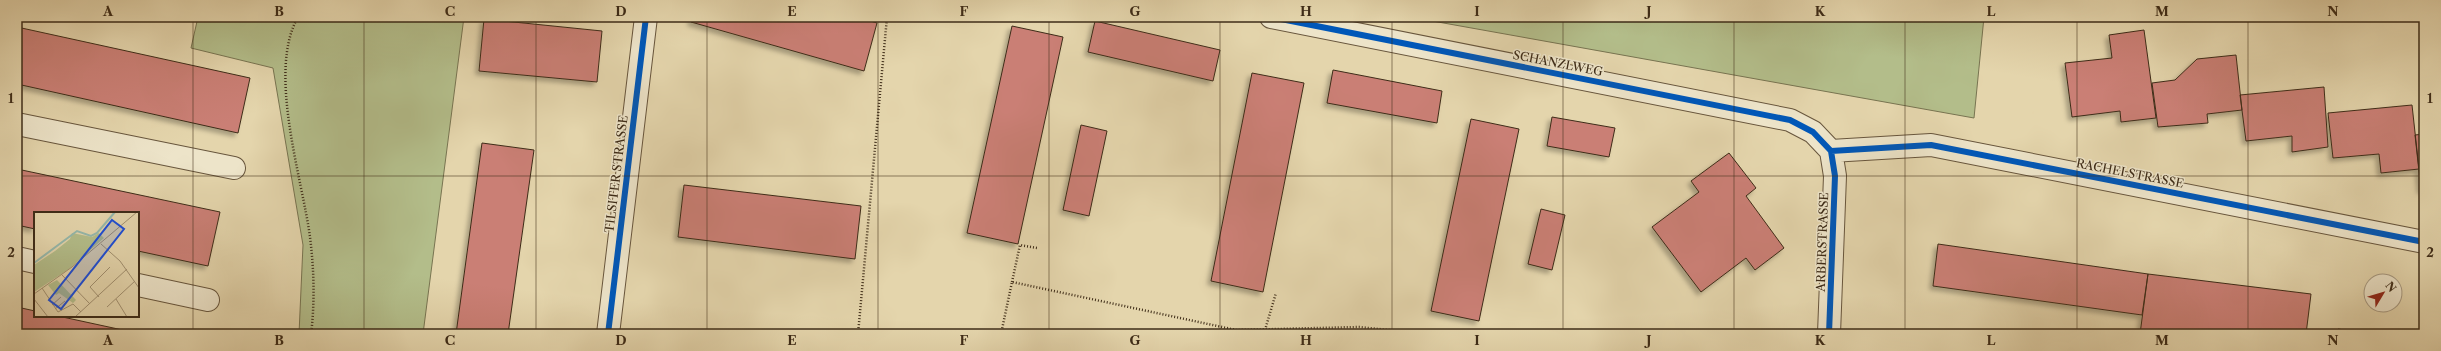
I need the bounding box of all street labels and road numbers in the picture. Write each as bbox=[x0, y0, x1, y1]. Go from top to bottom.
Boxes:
street label: SCHANZLWEG bbox=[1512, 47, 1605, 79]
street label: TILSITER STRASSE bbox=[601, 114, 631, 234]
street label: RACHELSTRASSE bbox=[2075, 155, 2185, 191]
street label: ARBERSTRASSE bbox=[1813, 192, 1831, 293]

